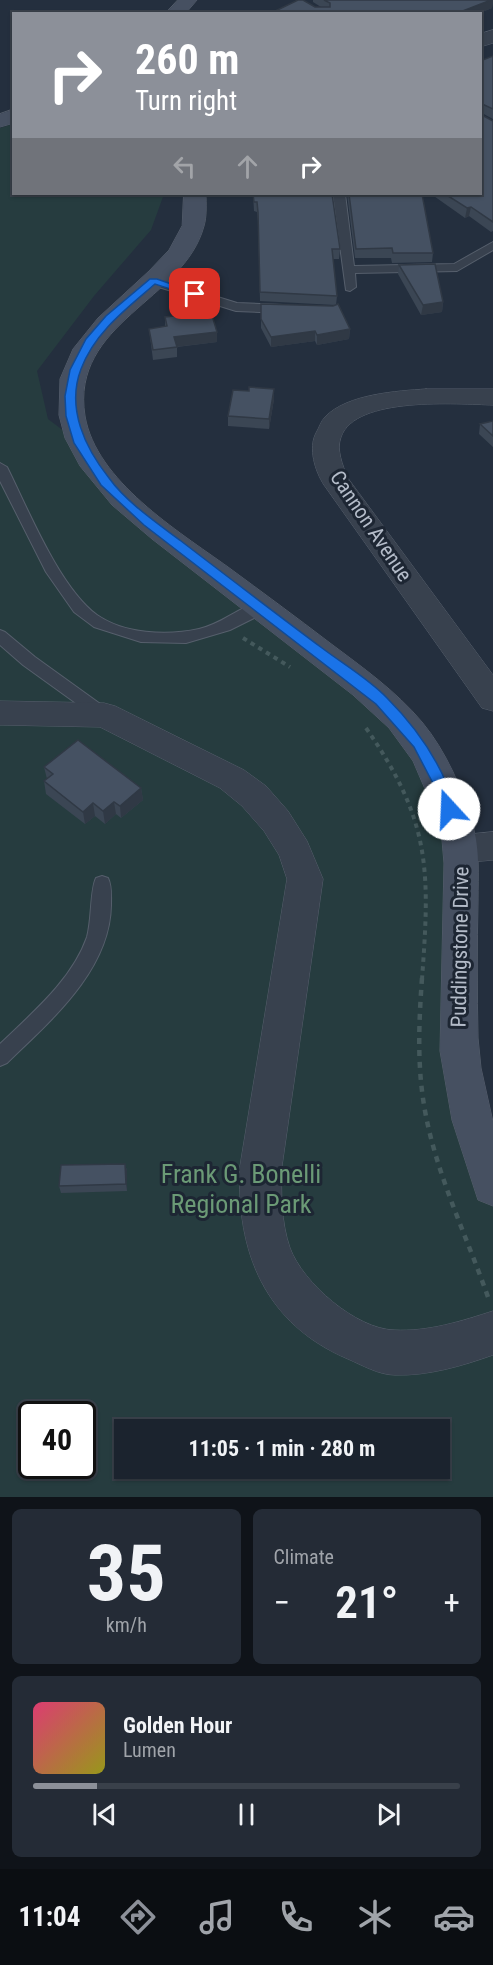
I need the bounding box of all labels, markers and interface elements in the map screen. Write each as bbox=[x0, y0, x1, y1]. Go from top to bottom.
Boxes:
text: 260 m bbox=[135, 35, 240, 84]
icon: right bbox=[36, 36, 114, 114]
text: Turn right bbox=[135, 85, 237, 117]
icon: left bbox=[168, 150, 201, 183]
icon: ahead bbox=[231, 150, 264, 183]
icon: right bbox=[294, 150, 327, 183]
pin bbox=[169, 268, 220, 319]
icon: arrive bbox=[178, 277, 211, 310]
street label: Cannon Avenue bbox=[325, 466, 417, 586]
position arrow bbox=[417, 777, 481, 841]
street label: Puddingstone Drive bbox=[447, 866, 473, 1028]
park label: Frank G. Bonelli Regional Park bbox=[161, 1159, 321, 1219]
speed limit sign: 40 bbox=[18, 1401, 96, 1479]
text: 11:05 · 1 min · 280 m bbox=[189, 1436, 375, 1461]
text: 35 bbox=[87, 1528, 166, 1619]
text: Climate bbox=[274, 1545, 334, 1569]
text: 21° bbox=[335, 1576, 398, 1629]
text: − bbox=[274, 1583, 290, 1622]
text: + bbox=[444, 1583, 460, 1622]
text: km/h bbox=[106, 1613, 147, 1637]
text: Golden Hour bbox=[123, 1713, 232, 1738]
text: Lumen bbox=[123, 1738, 176, 1762]
icon: previous bbox=[88, 1798, 121, 1831]
icon: pause bbox=[230, 1798, 263, 1831]
icon: next bbox=[372, 1798, 405, 1831]
icon: directions bbox=[117, 1896, 159, 1938]
icon: music bbox=[196, 1896, 238, 1938]
icon: phone bbox=[275, 1896, 317, 1938]
icon: climate bbox=[354, 1896, 396, 1938]
icon: car bbox=[433, 1896, 475, 1938]
text: 11:04 bbox=[18, 1901, 80, 1933]

